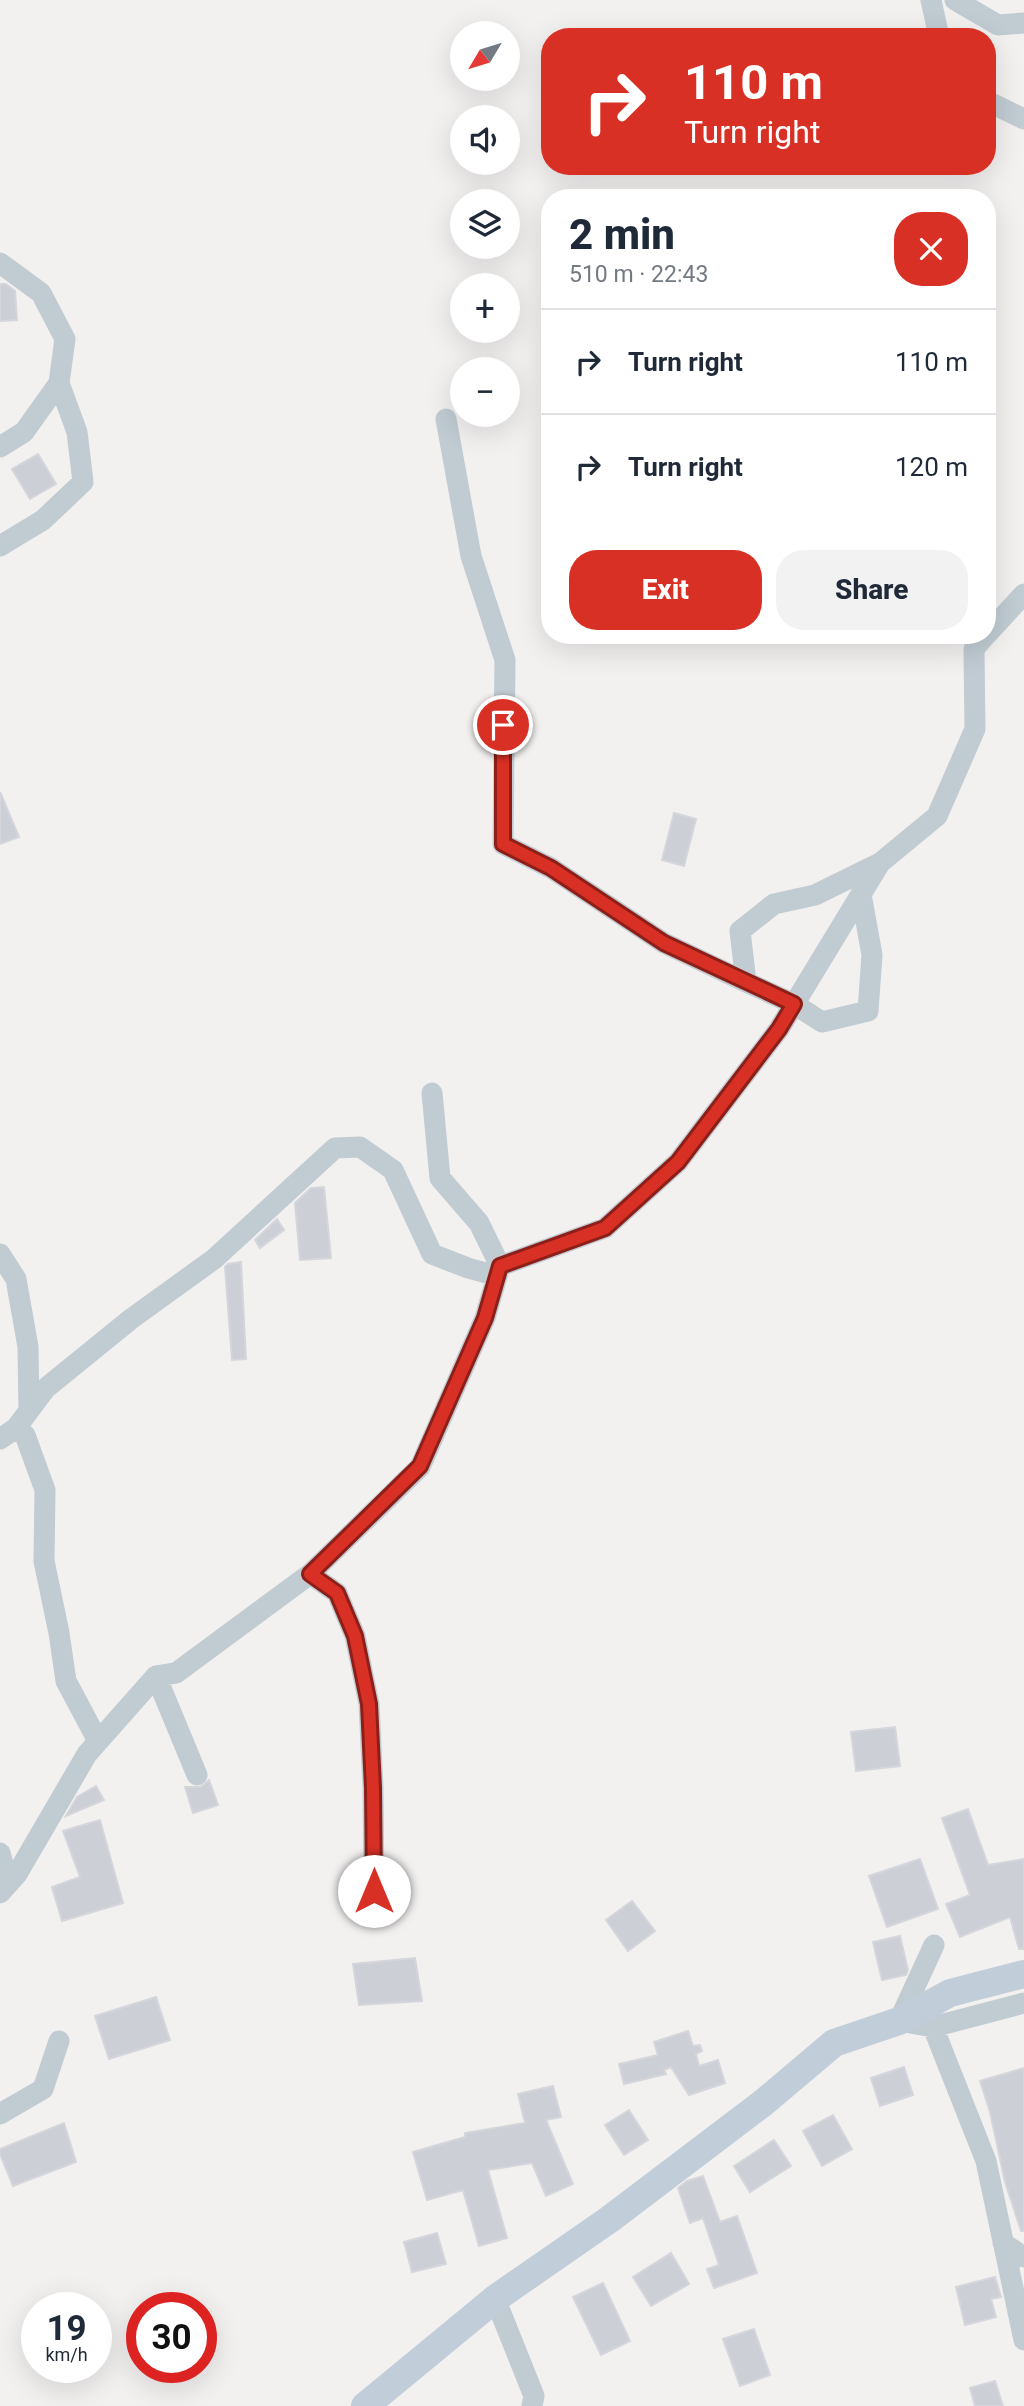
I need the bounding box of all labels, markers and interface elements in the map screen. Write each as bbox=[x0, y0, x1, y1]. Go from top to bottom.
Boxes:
north arrow bbox=[450, 21, 520, 91]
map controls bbox=[450, 21, 520, 427]
text: 110 m bbox=[684, 54, 823, 111]
icon: right bbox=[569, 56, 660, 147]
button: sound bbox=[450, 105, 520, 175]
text: Turn right bbox=[684, 113, 820, 151]
button: layers bbox=[450, 189, 520, 259]
text: 2 min bbox=[569, 210, 675, 259]
button: close bbox=[894, 212, 968, 286]
text: 510 m · 22:43 bbox=[569, 261, 708, 288]
button: + bbox=[450, 273, 520, 343]
icon: right bbox=[569, 343, 607, 381]
text: Turn right bbox=[628, 347, 743, 377]
text: 110 m bbox=[895, 347, 968, 377]
button: − bbox=[450, 357, 520, 427]
icon: right bbox=[569, 448, 607, 486]
text: Turn right bbox=[628, 452, 743, 482]
text: 120 m bbox=[895, 452, 968, 482]
button: Exit bbox=[569, 550, 762, 630]
button: Share bbox=[776, 550, 968, 630]
pin bbox=[473, 695, 533, 755]
icon: arrive bbox=[484, 706, 522, 744]
position arrow bbox=[337, 1854, 411, 1928]
speed limit sign: 30 bbox=[126, 2292, 217, 2383]
text: 19 bbox=[46, 2308, 87, 2349]
text: km/h bbox=[45, 2344, 88, 2365]

